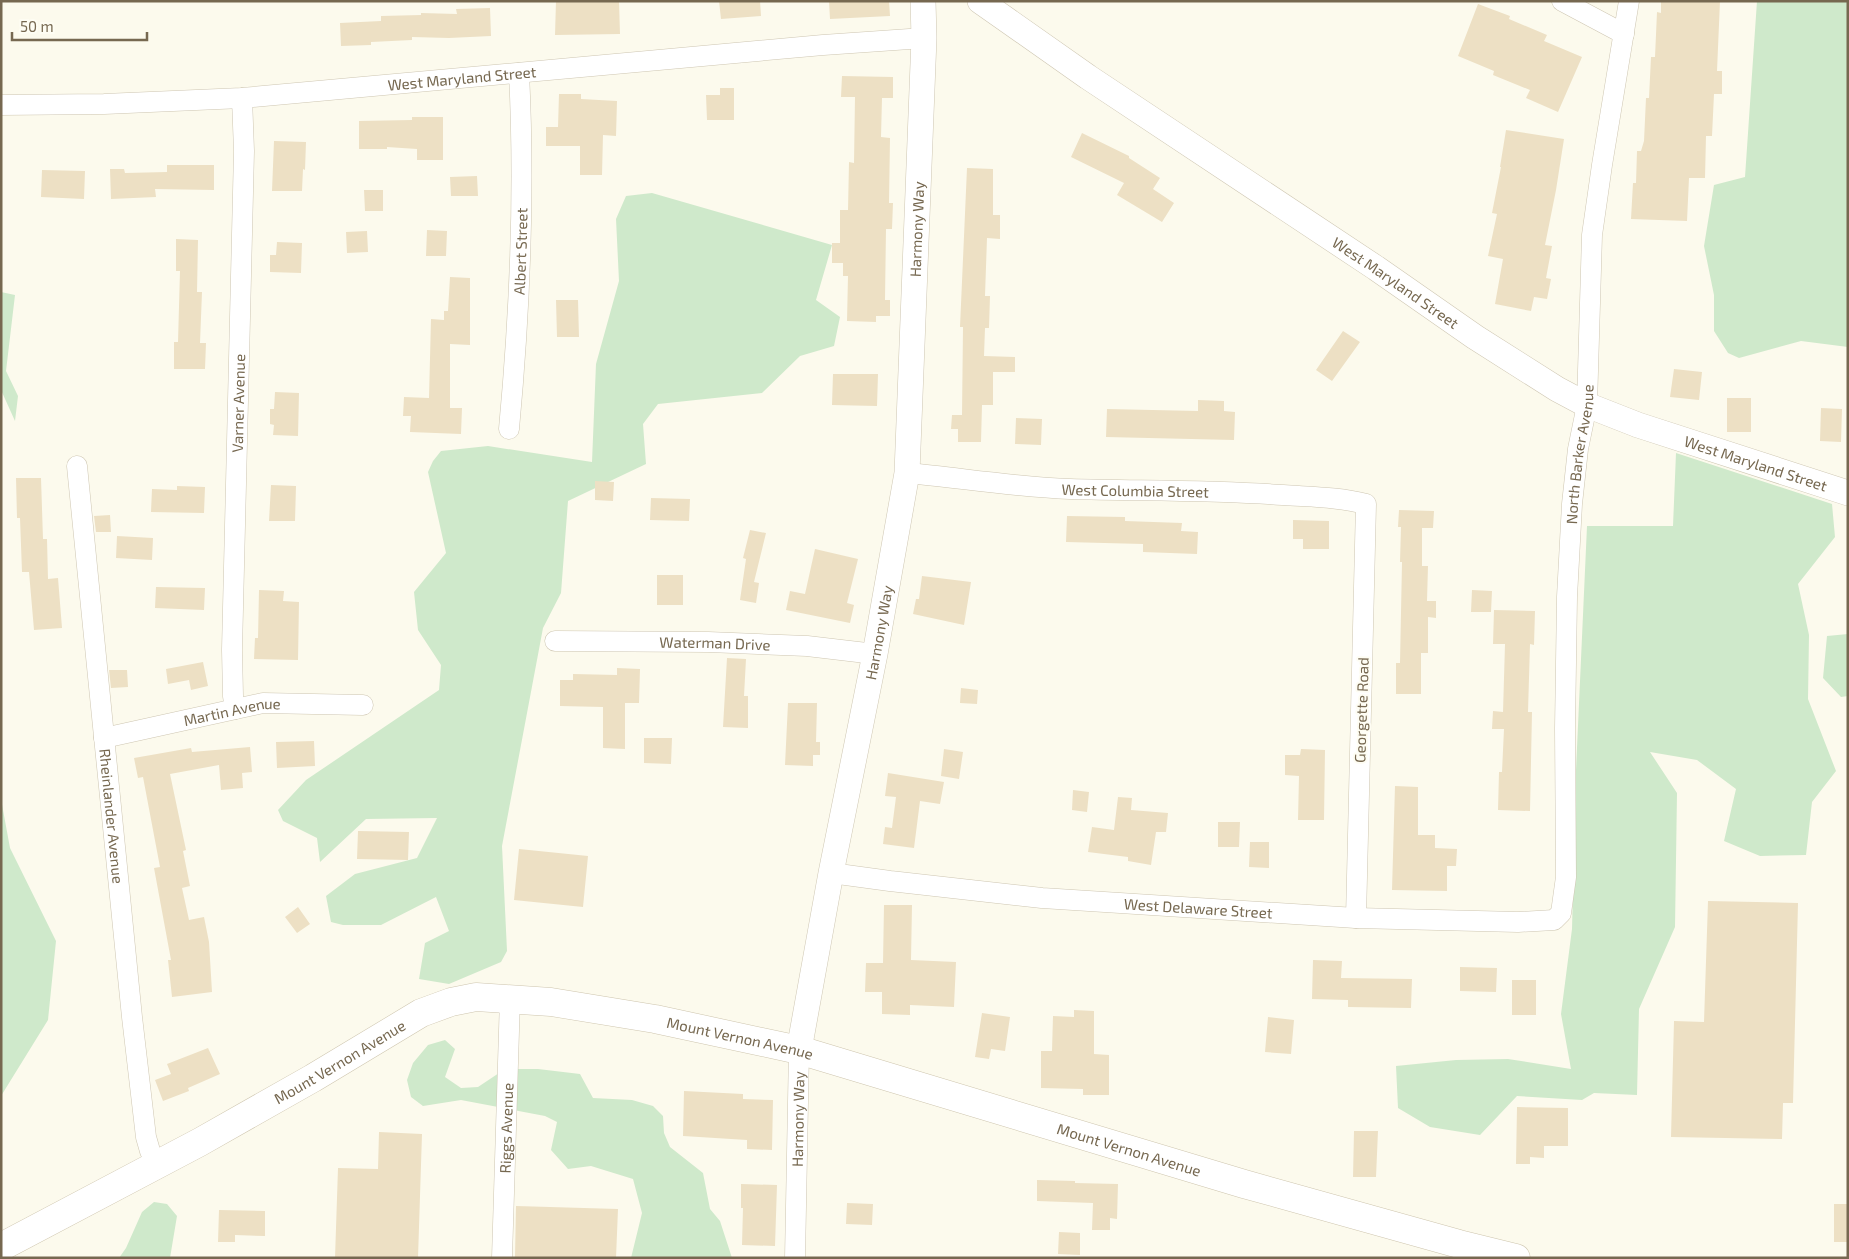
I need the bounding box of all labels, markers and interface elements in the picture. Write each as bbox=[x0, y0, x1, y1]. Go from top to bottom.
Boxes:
scale bar bbox=[12, 10, 148, 42]
text: 50 m bbox=[20, 17, 54, 35]
street label: West Maryland Street bbox=[387, 62, 537, 94]
street label: Harmony Way bbox=[906, 181, 927, 277]
street label: Albert Street bbox=[510, 207, 530, 295]
street label: West Maryland Street bbox=[1329, 233, 1463, 332]
street label: Varner Avenue bbox=[228, 354, 248, 453]
street label: North Barker Avenue bbox=[1562, 384, 1597, 525]
street label: West Maryland Street bbox=[1682, 432, 1830, 495]
street label: West Columbia Street bbox=[1061, 480, 1209, 501]
street label: Harmony Way bbox=[861, 584, 896, 681]
street label: Waterman Drive bbox=[659, 633, 771, 654]
street label: Georgette Road bbox=[1350, 657, 1372, 763]
street label: Martin Avenue bbox=[182, 694, 281, 729]
street label: Rheinlander Avenue bbox=[96, 748, 128, 885]
street label: West Delaware Street bbox=[1123, 894, 1273, 922]
street label: Mount Vernon Avenue bbox=[665, 1013, 816, 1063]
street label: Mount Vernon Avenue bbox=[271, 1016, 408, 1107]
street label: Harmony Way bbox=[788, 1071, 808, 1167]
street label: Riggs Avenue bbox=[496, 1082, 516, 1174]
street label: Mount Vernon Avenue bbox=[1055, 1119, 1203, 1180]

